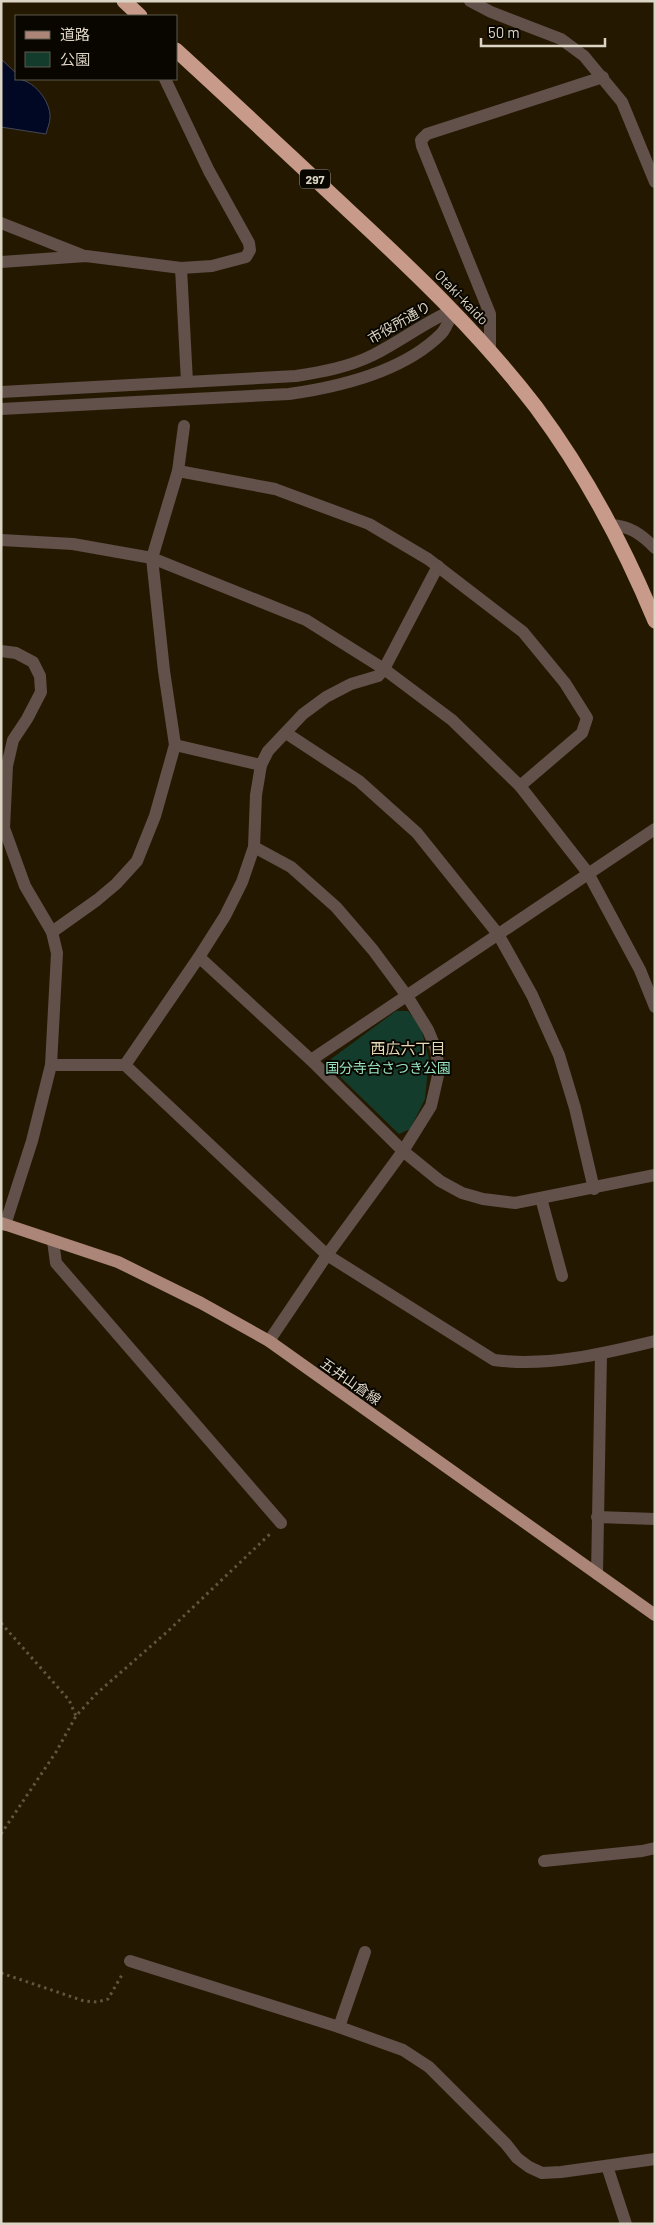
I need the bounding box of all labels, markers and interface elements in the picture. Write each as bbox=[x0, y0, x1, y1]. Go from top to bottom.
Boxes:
legend bbox=[15, 15, 178, 80]
scale bar bbox=[481, 15, 605, 47]
text: 50 m bbox=[488, 23, 520, 41]
text: 道路 bbox=[60, 25, 90, 43]
text: 公園 bbox=[60, 50, 90, 68]
road number: 297 bbox=[300, 170, 330, 188]
street label: Otaki-kaido bbox=[432, 266, 492, 328]
street label: 市役所通り bbox=[364, 297, 434, 347]
district label: 西広六丁目 bbox=[370, 1039, 446, 1057]
park label: 国分寺台さつき公園 bbox=[325, 1059, 451, 1076]
street label: 五井山倉線 bbox=[317, 1354, 385, 1408]

